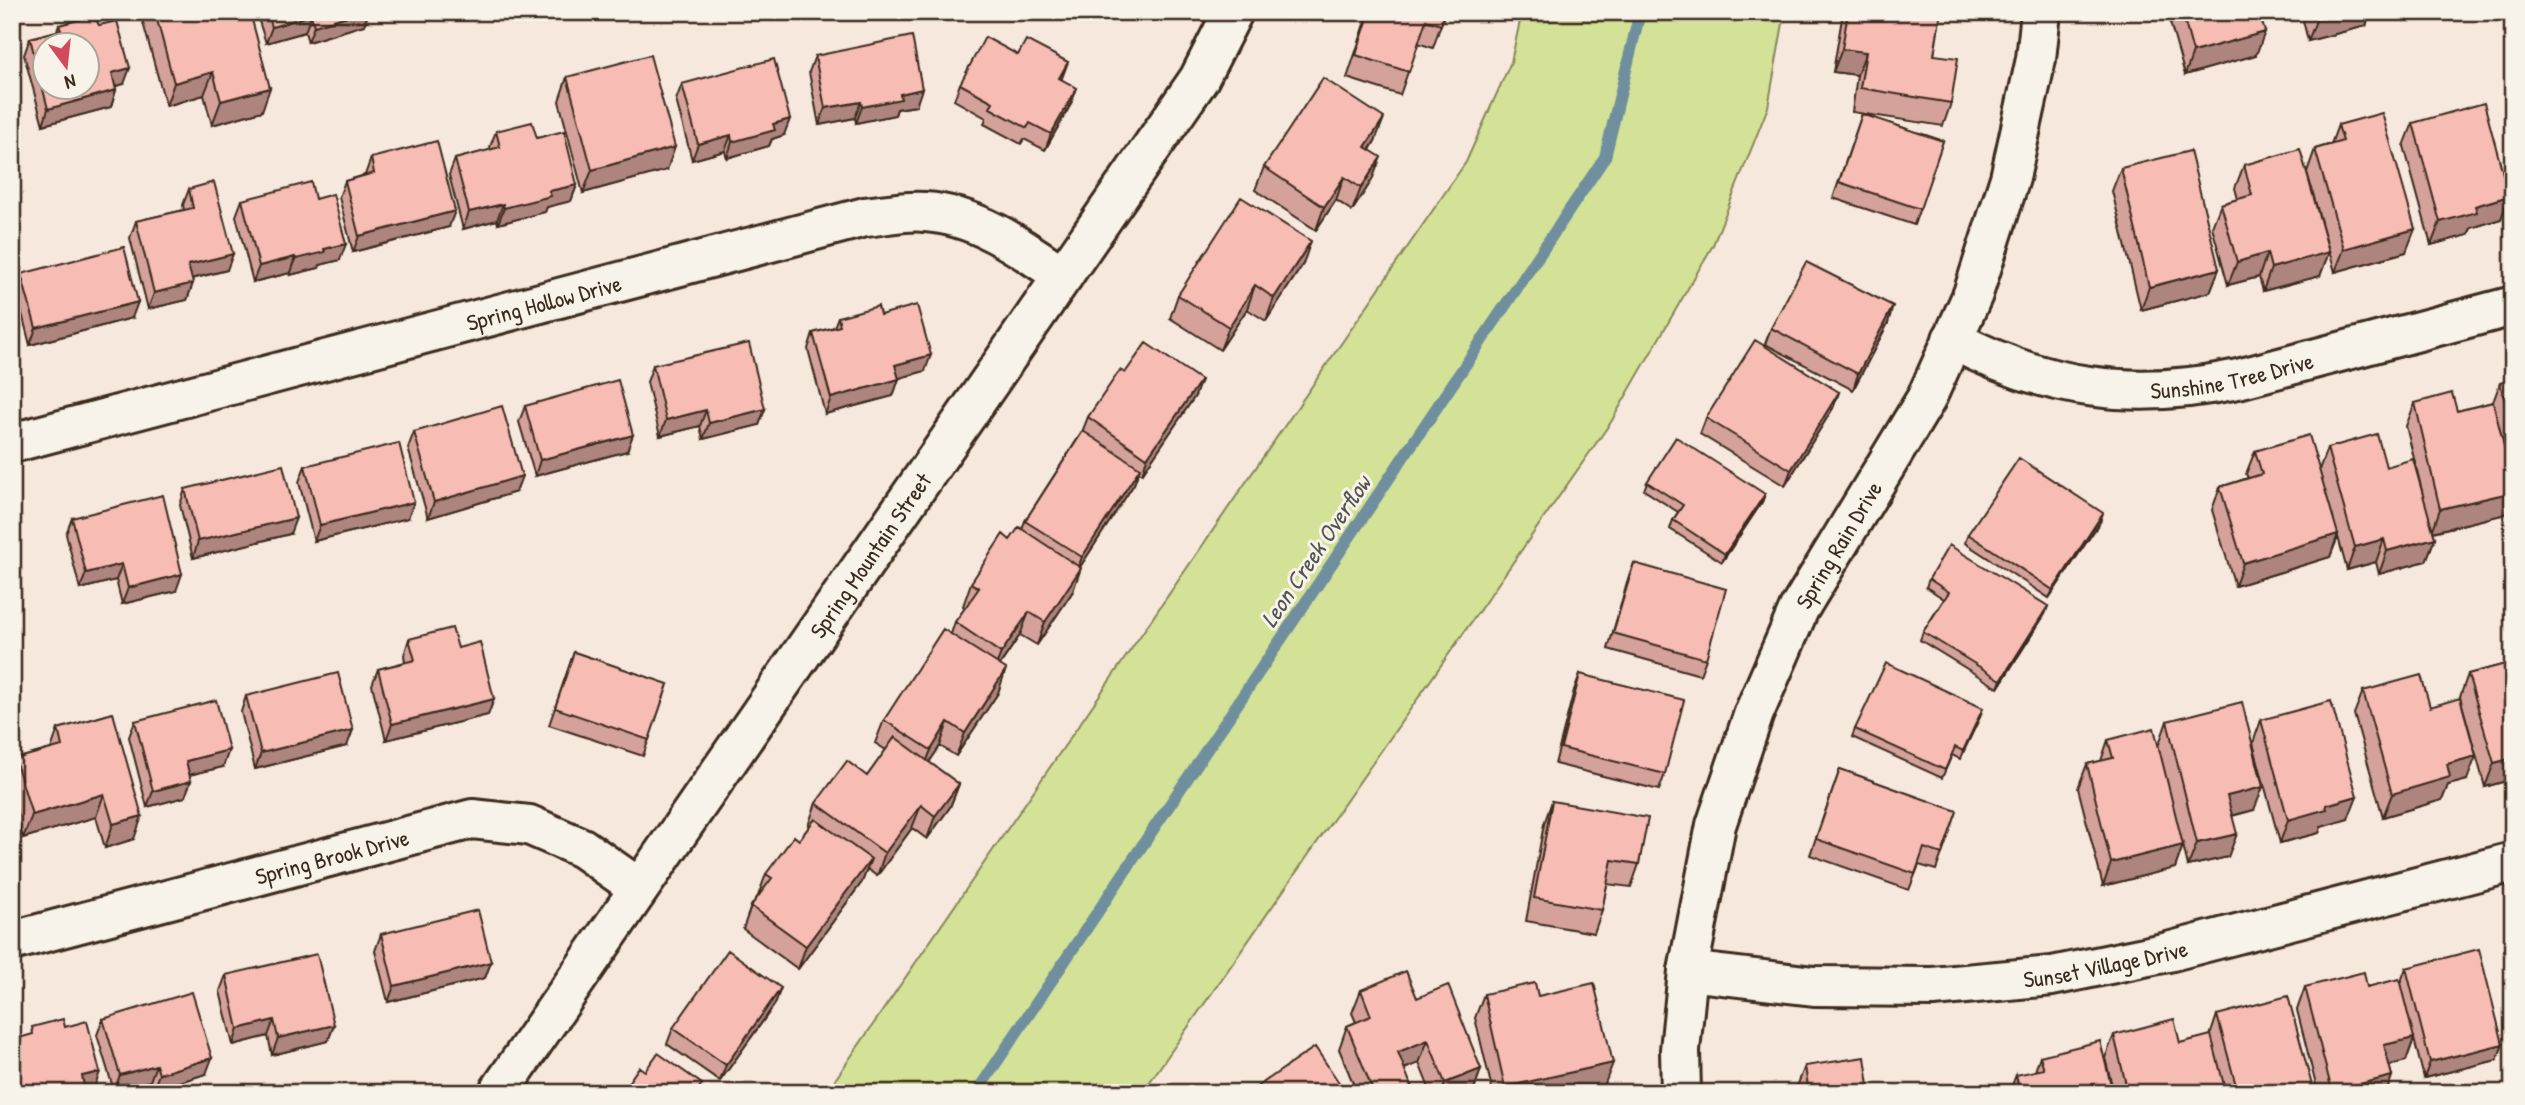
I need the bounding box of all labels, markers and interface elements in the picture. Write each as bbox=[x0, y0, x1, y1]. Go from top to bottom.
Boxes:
north arrow bbox=[32, 32, 102, 102]
text: N bbox=[62, 69, 79, 96]
street label: Spring Hollow Drive bbox=[463, 267, 624, 337]
street label: Sunshine Tree Drive bbox=[2150, 344, 2316, 405]
street label: Spring Mountain Street bbox=[802, 465, 939, 644]
water label: Leon Creek Overflow bbox=[1252, 467, 1379, 633]
street label: Spring Rain Drive bbox=[1787, 475, 1889, 614]
street label: Spring Brook Drive bbox=[252, 821, 412, 891]
street label: Sunset Village Drive bbox=[2022, 932, 2191, 994]

